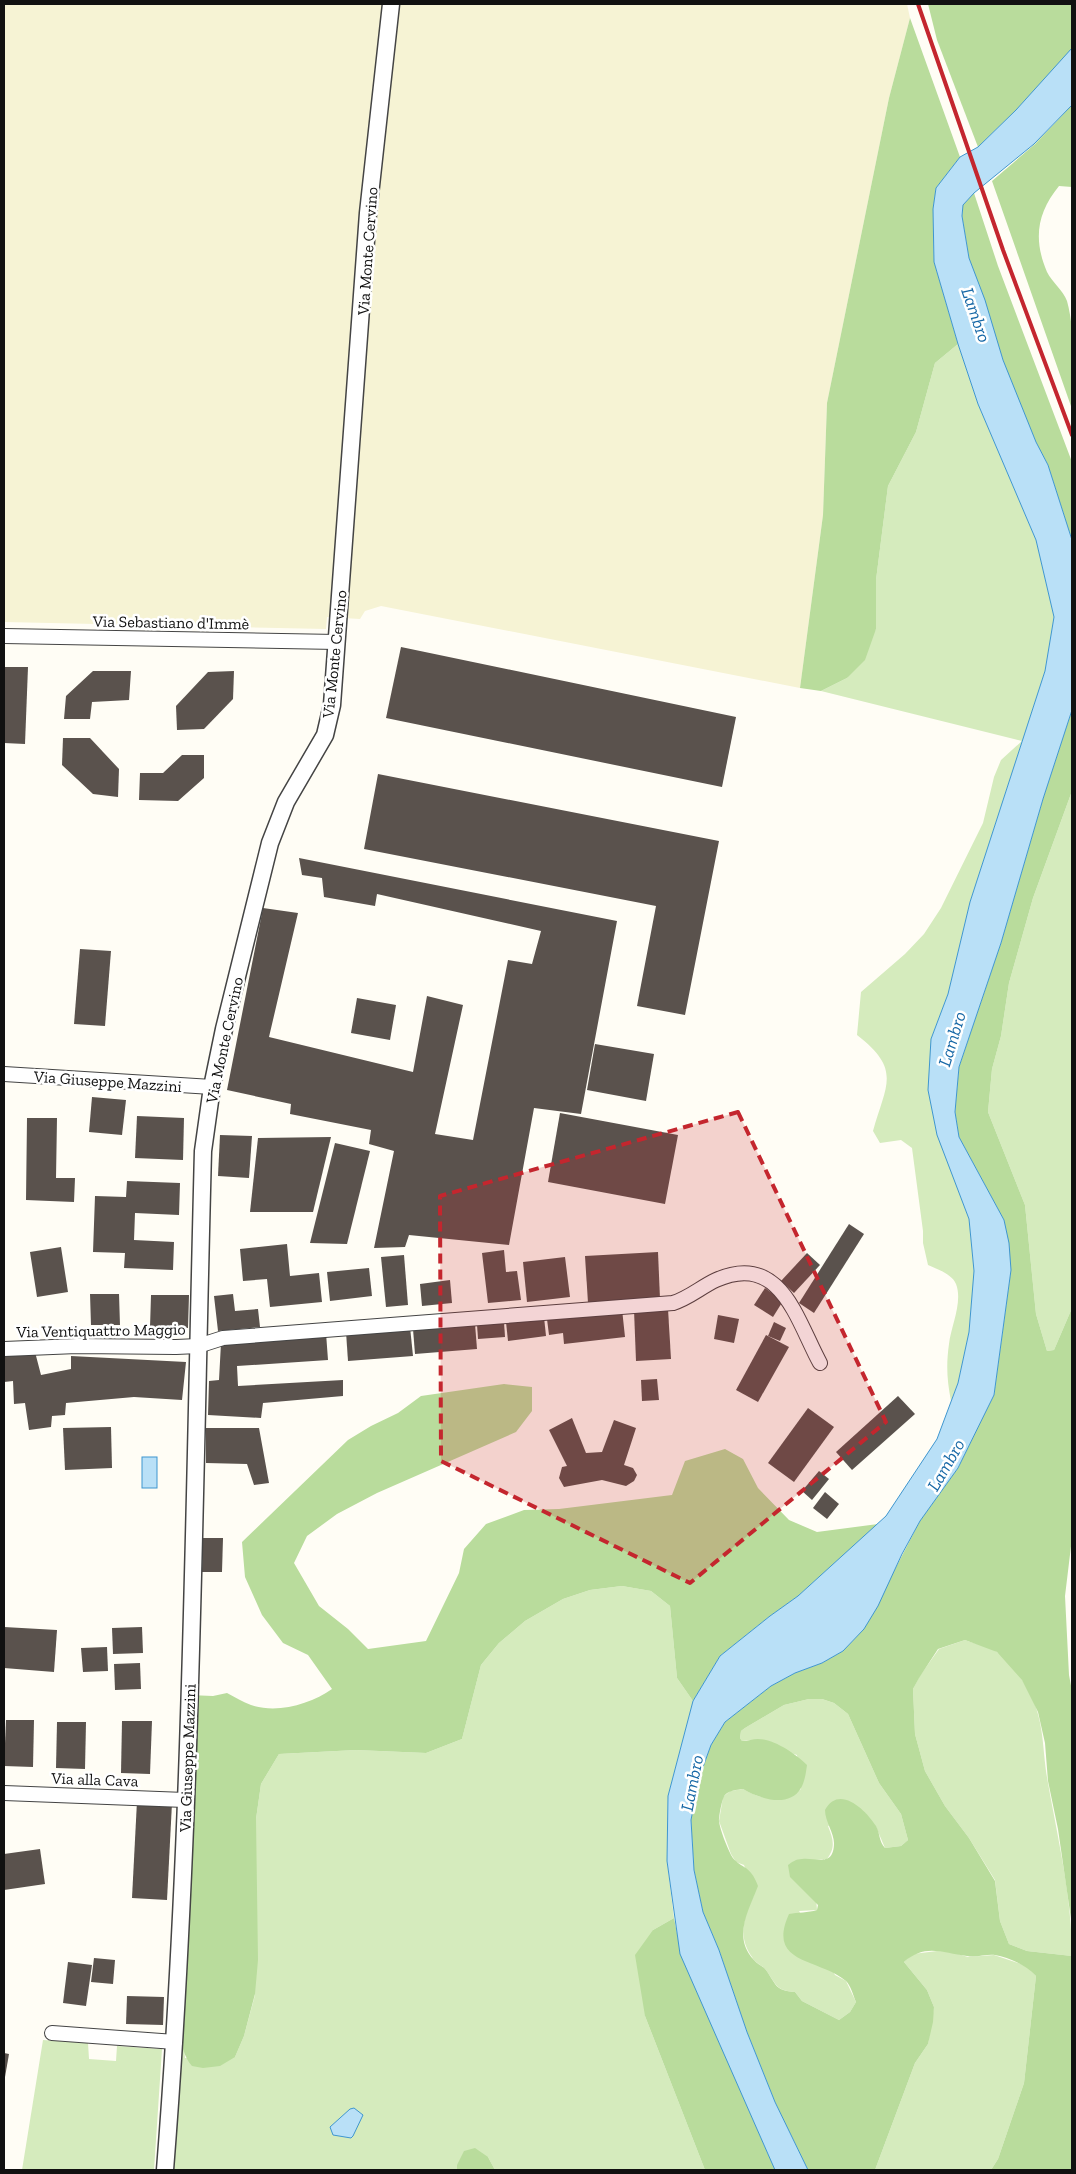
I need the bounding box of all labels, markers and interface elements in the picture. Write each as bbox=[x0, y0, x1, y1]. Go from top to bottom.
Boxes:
street label: Via Monte Cervino bbox=[353, 186, 381, 317]
water label: Lambro bbox=[956, 285, 996, 345]
street label: Via Monte Cervino bbox=[318, 589, 351, 720]
street label: Via Sebastiano d'Immè bbox=[92, 612, 249, 633]
street label: Via Monte Cervino bbox=[202, 975, 247, 1106]
water label: Lambro bbox=[933, 1009, 971, 1069]
street label: Via Giuseppe Mazzini bbox=[32, 1067, 183, 1096]
street label: Via Ventiquattro Maggio bbox=[15, 1320, 186, 1341]
water label: Lambro bbox=[922, 1435, 970, 1495]
street label: Via Giuseppe Mazzini bbox=[175, 1683, 200, 1833]
water label: Lambro bbox=[676, 1753, 708, 1813]
street label: Via alla Cava bbox=[50, 1768, 139, 1791]

